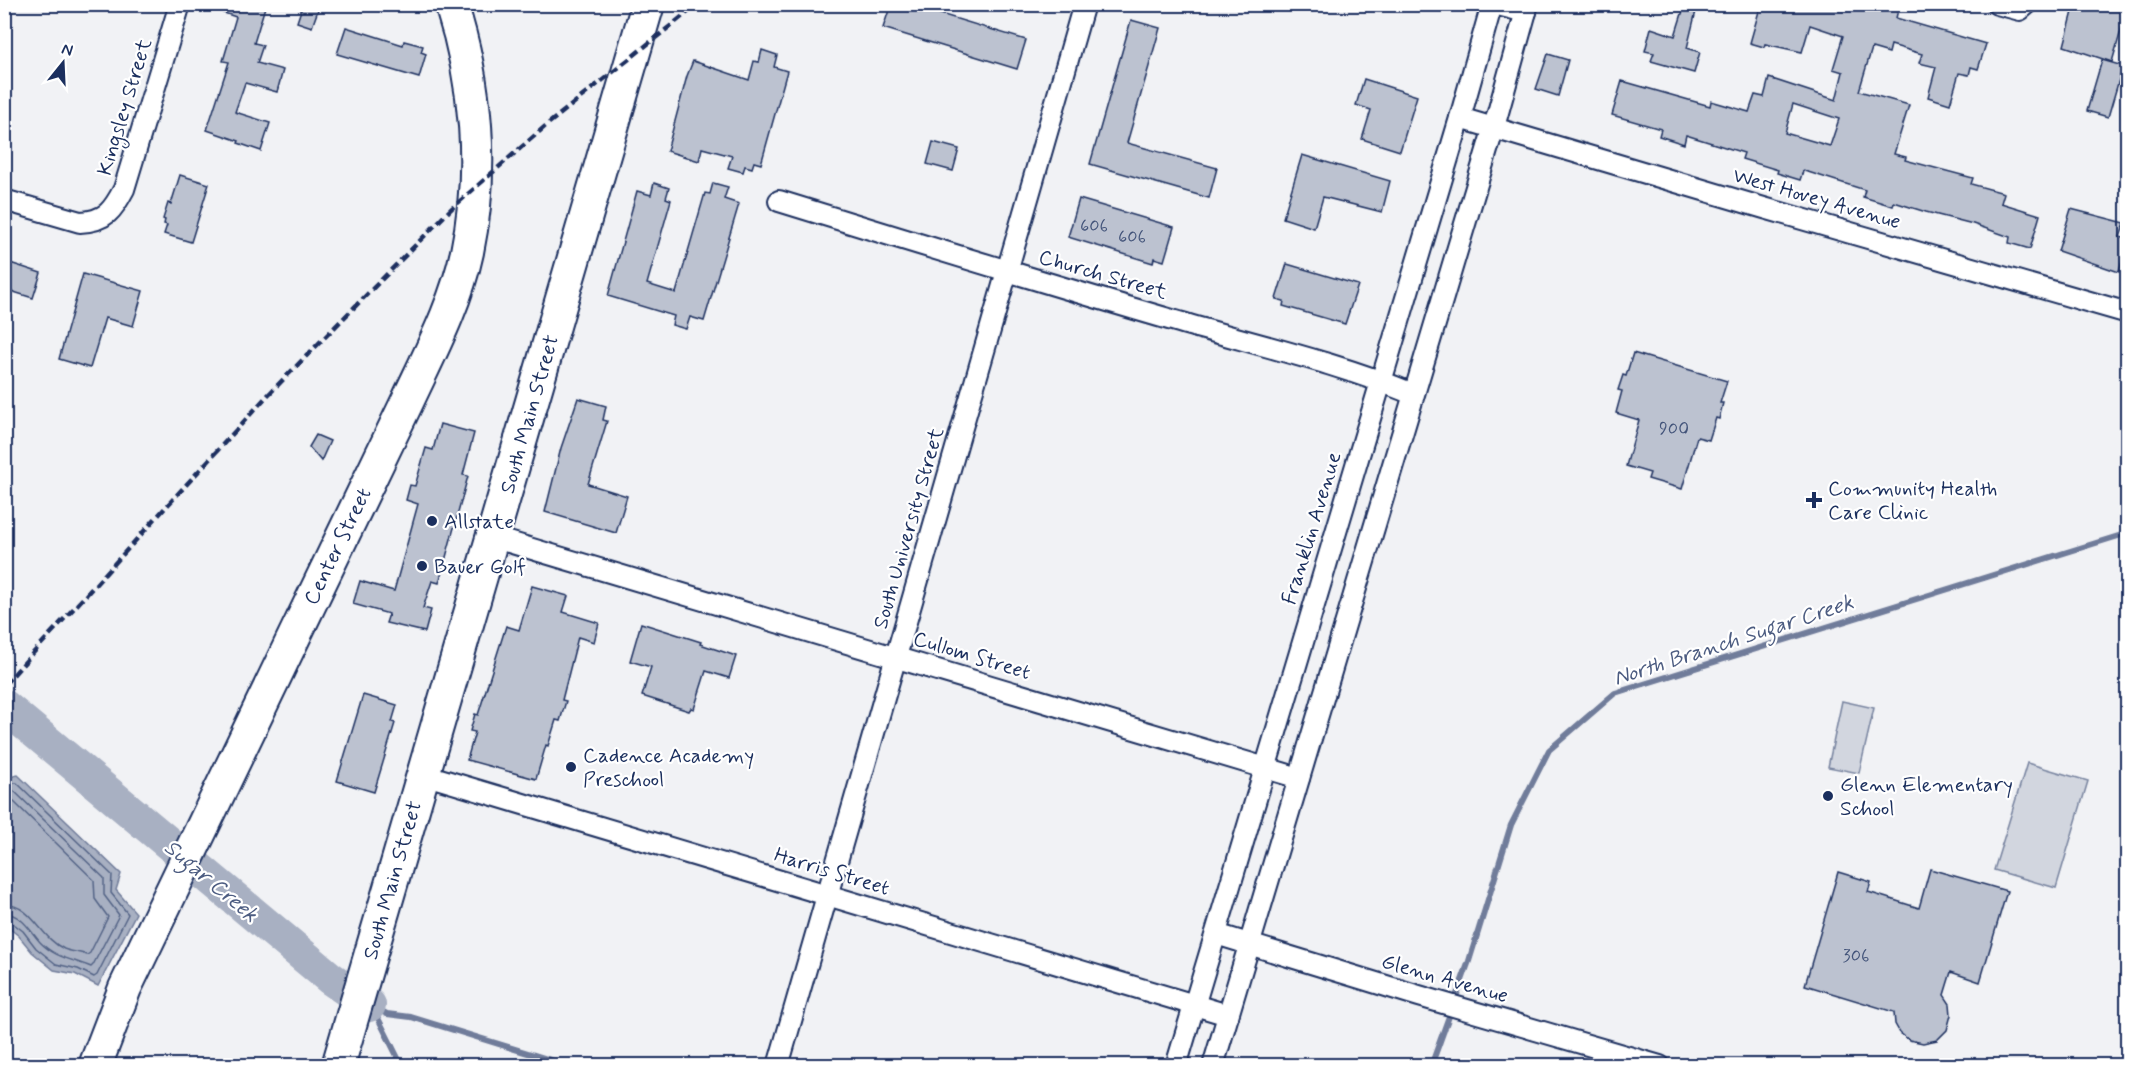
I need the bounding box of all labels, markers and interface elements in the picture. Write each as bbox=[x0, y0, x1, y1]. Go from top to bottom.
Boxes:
north arrow bbox=[33, 33, 93, 93]
street label: Kingsley Street bbox=[91, 35, 160, 179]
text: N bbox=[59, 39, 75, 62]
street label: West Hovey Avenue bbox=[1729, 162, 1904, 236]
house number: 606 bbox=[1080, 214, 1108, 238]
house number: 606 bbox=[1118, 225, 1146, 249]
street label: Church Street bbox=[1035, 243, 1171, 307]
street label: South Main Street bbox=[494, 331, 566, 497]
house number: 900 bbox=[1659, 417, 1689, 441]
street label: South University Street bbox=[867, 424, 951, 632]
street label: Franklin Avenue bbox=[1275, 448, 1349, 608]
place label: Community Health Care Clinic bbox=[1828, 475, 1997, 527]
street label: Center Street bbox=[297, 483, 378, 610]
marker: Community Health Care Clinic bbox=[1805, 491, 1823, 509]
place label: Allstate bbox=[444, 508, 514, 536]
marker: Allstate bbox=[425, 514, 439, 528]
place label: Bauer Golf bbox=[434, 553, 526, 581]
marker: Bauer Golf bbox=[415, 559, 429, 573]
water label: North Branch Sugar Creek bbox=[1610, 589, 1858, 696]
street label: Cullom Street bbox=[910, 625, 1034, 687]
place label: Cadence Academy Preschool bbox=[583, 742, 754, 794]
marker: Cadence Academy Preschool bbox=[564, 760, 578, 774]
place label: Glenn Elementary School bbox=[1840, 771, 2013, 823]
marker: Glenn Elementary School bbox=[1821, 789, 1835, 803]
street label: South Main Street bbox=[357, 797, 429, 963]
water label: Sugar Creek bbox=[156, 834, 264, 931]
street label: Harris Street bbox=[771, 841, 893, 903]
house number: 306 bbox=[1843, 944, 1869, 968]
street label: Glenn Avenue bbox=[1378, 948, 1511, 1010]

